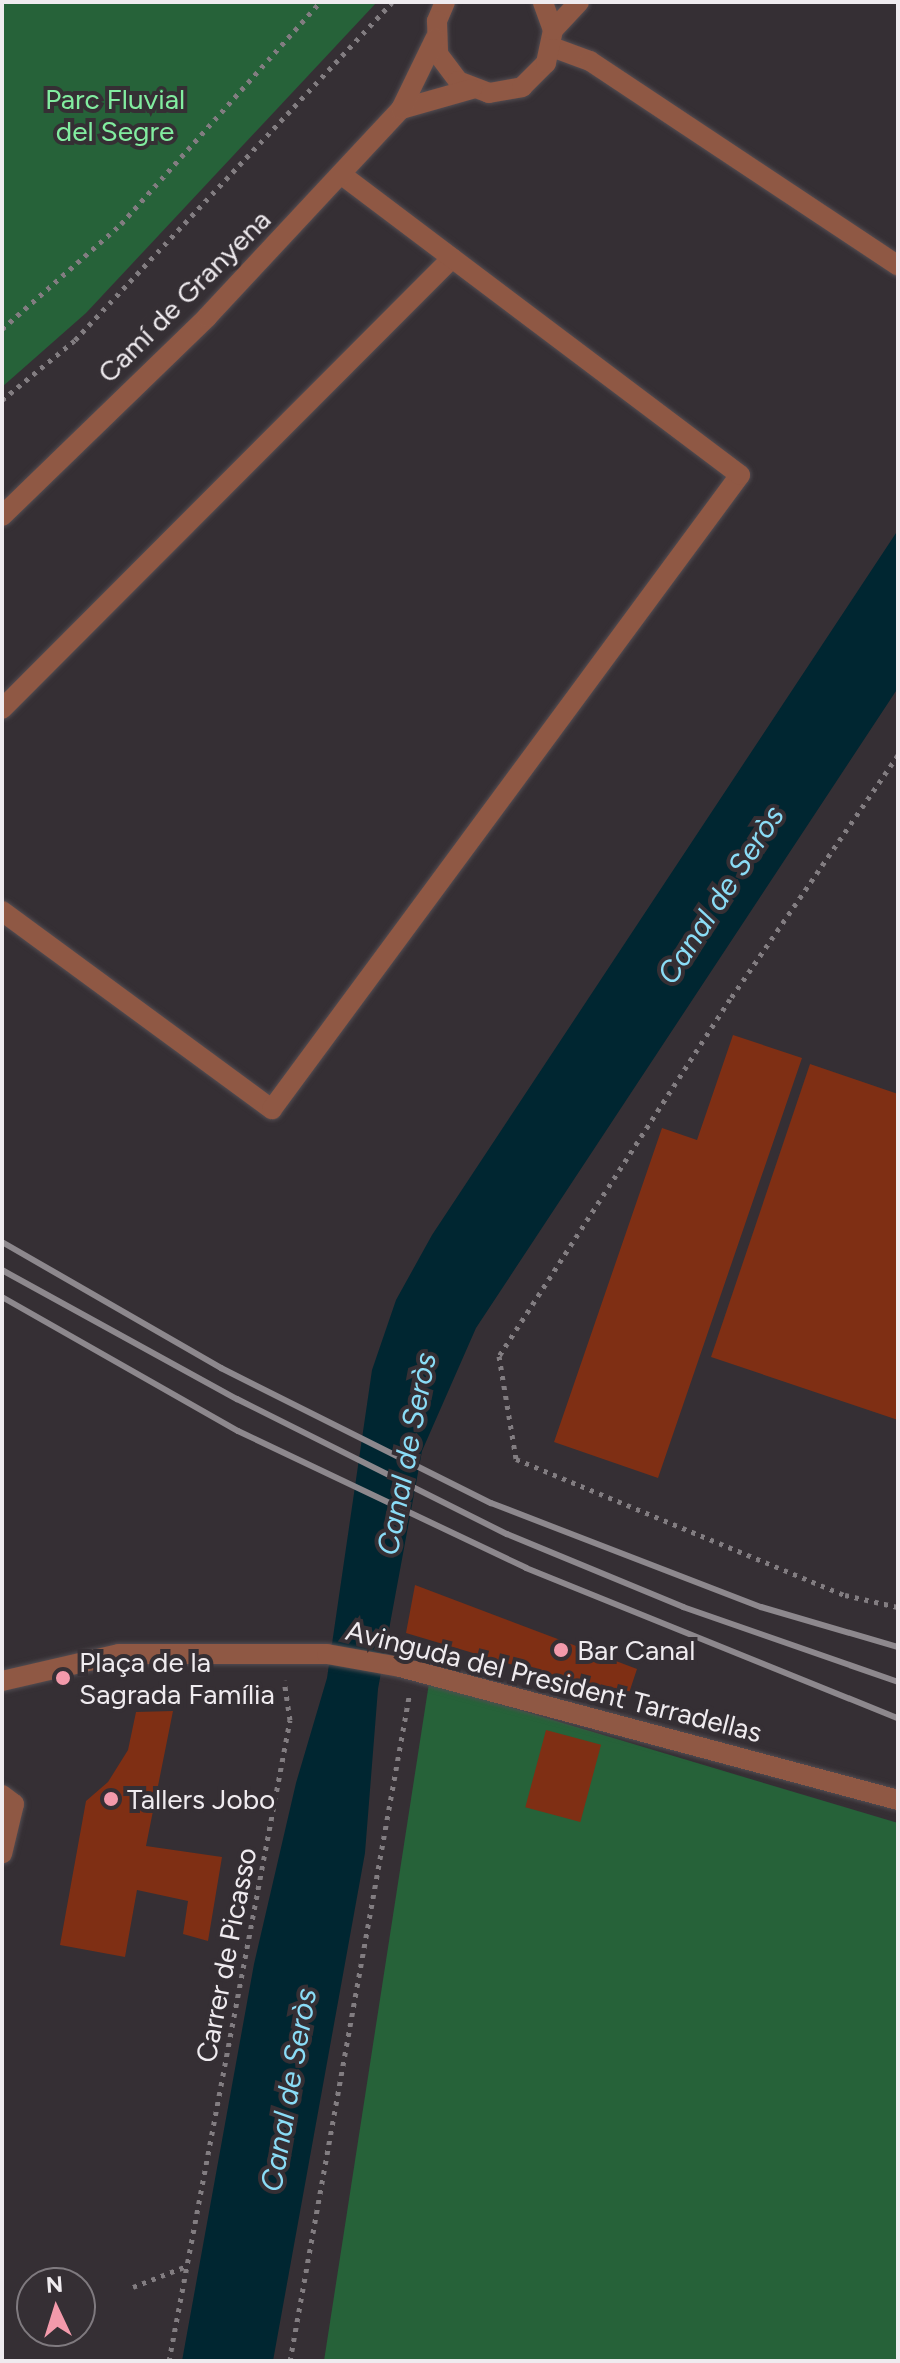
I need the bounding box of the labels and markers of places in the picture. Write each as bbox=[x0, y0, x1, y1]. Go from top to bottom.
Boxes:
place label: Bar Canal bbox=[577, 1633, 695, 1667]
marker: Bar Canal bbox=[552, 1641, 570, 1659]
place label: Plaça de la Sagrada Família bbox=[79, 1645, 275, 1711]
marker: Plaça de la Sagrada Família bbox=[54, 1669, 72, 1687]
place label: Tallers Jobo bbox=[127, 1782, 275, 1816]
marker: Tallers Jobo bbox=[102, 1790, 120, 1808]

